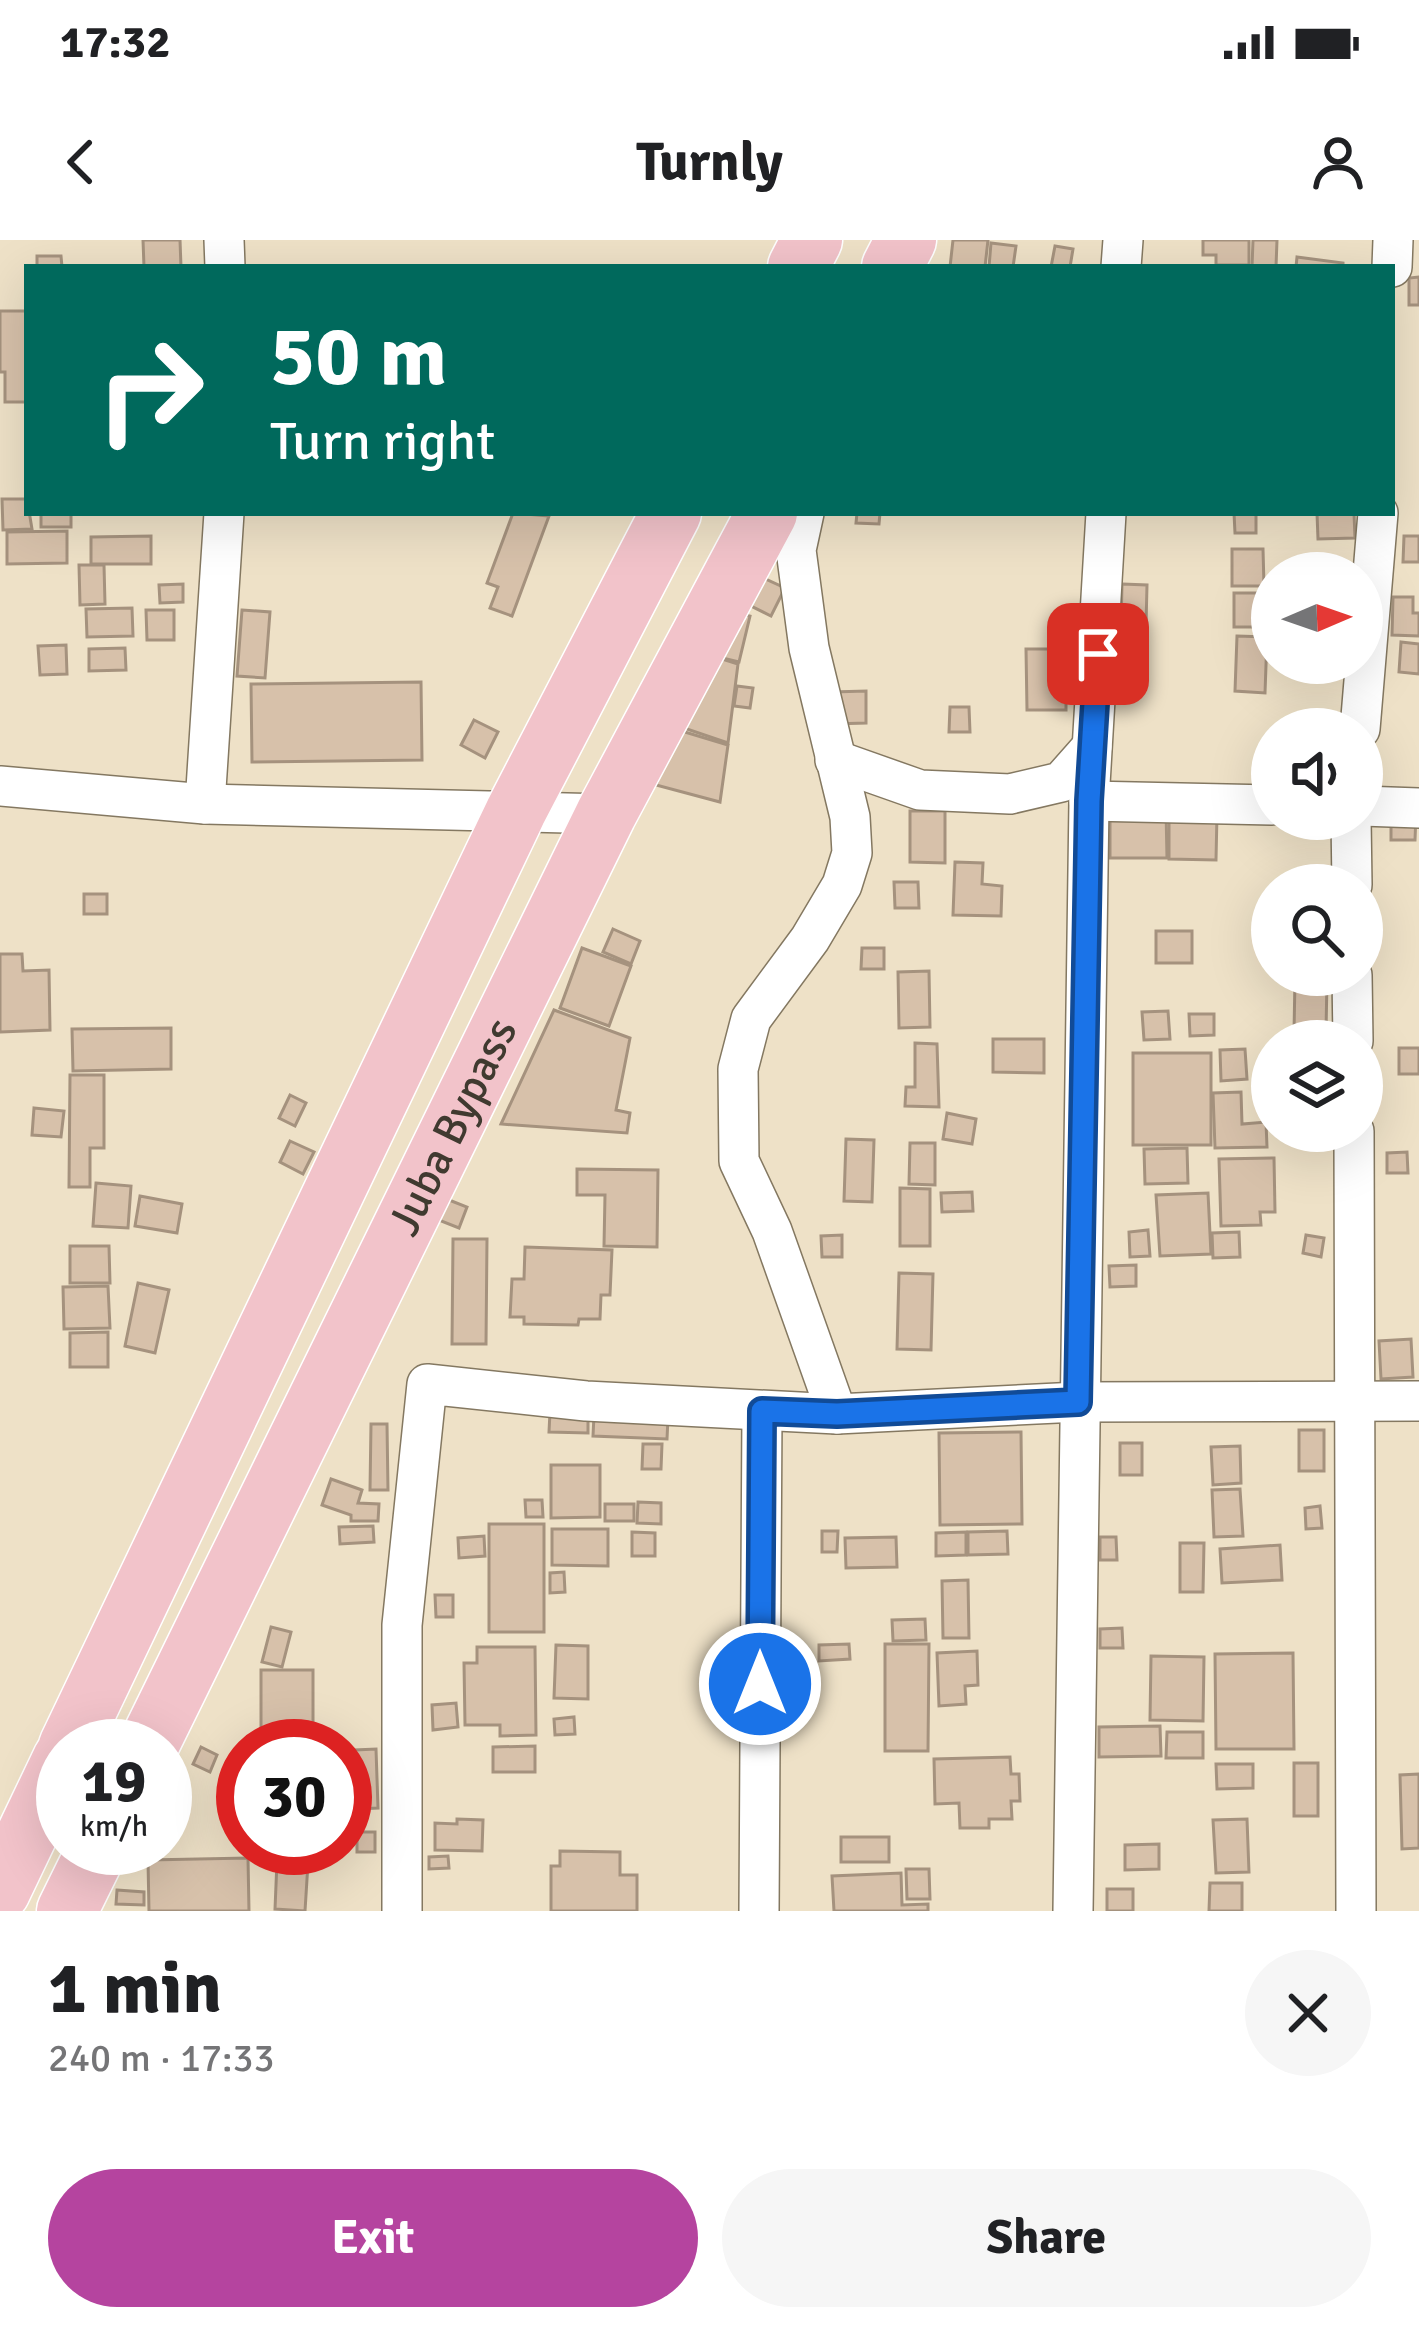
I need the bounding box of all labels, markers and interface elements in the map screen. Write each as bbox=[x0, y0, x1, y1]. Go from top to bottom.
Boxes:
text: 17:32 bbox=[60, 15, 170, 70]
icon: back bbox=[48, 129, 114, 195]
text: Turnly bbox=[636, 129, 783, 196]
icon: person bbox=[1305, 129, 1371, 195]
text: 50 m bbox=[270, 305, 447, 409]
icon: right bbox=[72, 312, 228, 468]
text: Turn right bbox=[270, 408, 495, 475]
north arrow bbox=[1251, 552, 1383, 684]
map controls bbox=[1251, 552, 1383, 1152]
pin bbox=[1047, 603, 1149, 705]
icon: arrive bbox=[1065, 621, 1131, 687]
button: sound bbox=[1251, 708, 1383, 840]
button: search bbox=[1251, 864, 1383, 996]
street label: Juba Bypass bbox=[376, 1009, 529, 1244]
button: layers bbox=[1251, 1020, 1383, 1152]
position arrow bbox=[697, 1621, 823, 1747]
speed limit sign: 30 bbox=[216, 1719, 372, 1875]
text: 19 bbox=[82, 1745, 146, 1819]
text: km/h bbox=[80, 1808, 148, 1845]
text: 1 min bbox=[48, 1944, 222, 2033]
button: close bbox=[1245, 1950, 1371, 2076]
text: 240 m · 17:33 bbox=[48, 2034, 275, 2082]
button: Exit bbox=[48, 2169, 698, 2307]
button: Share bbox=[722, 2169, 1371, 2307]

